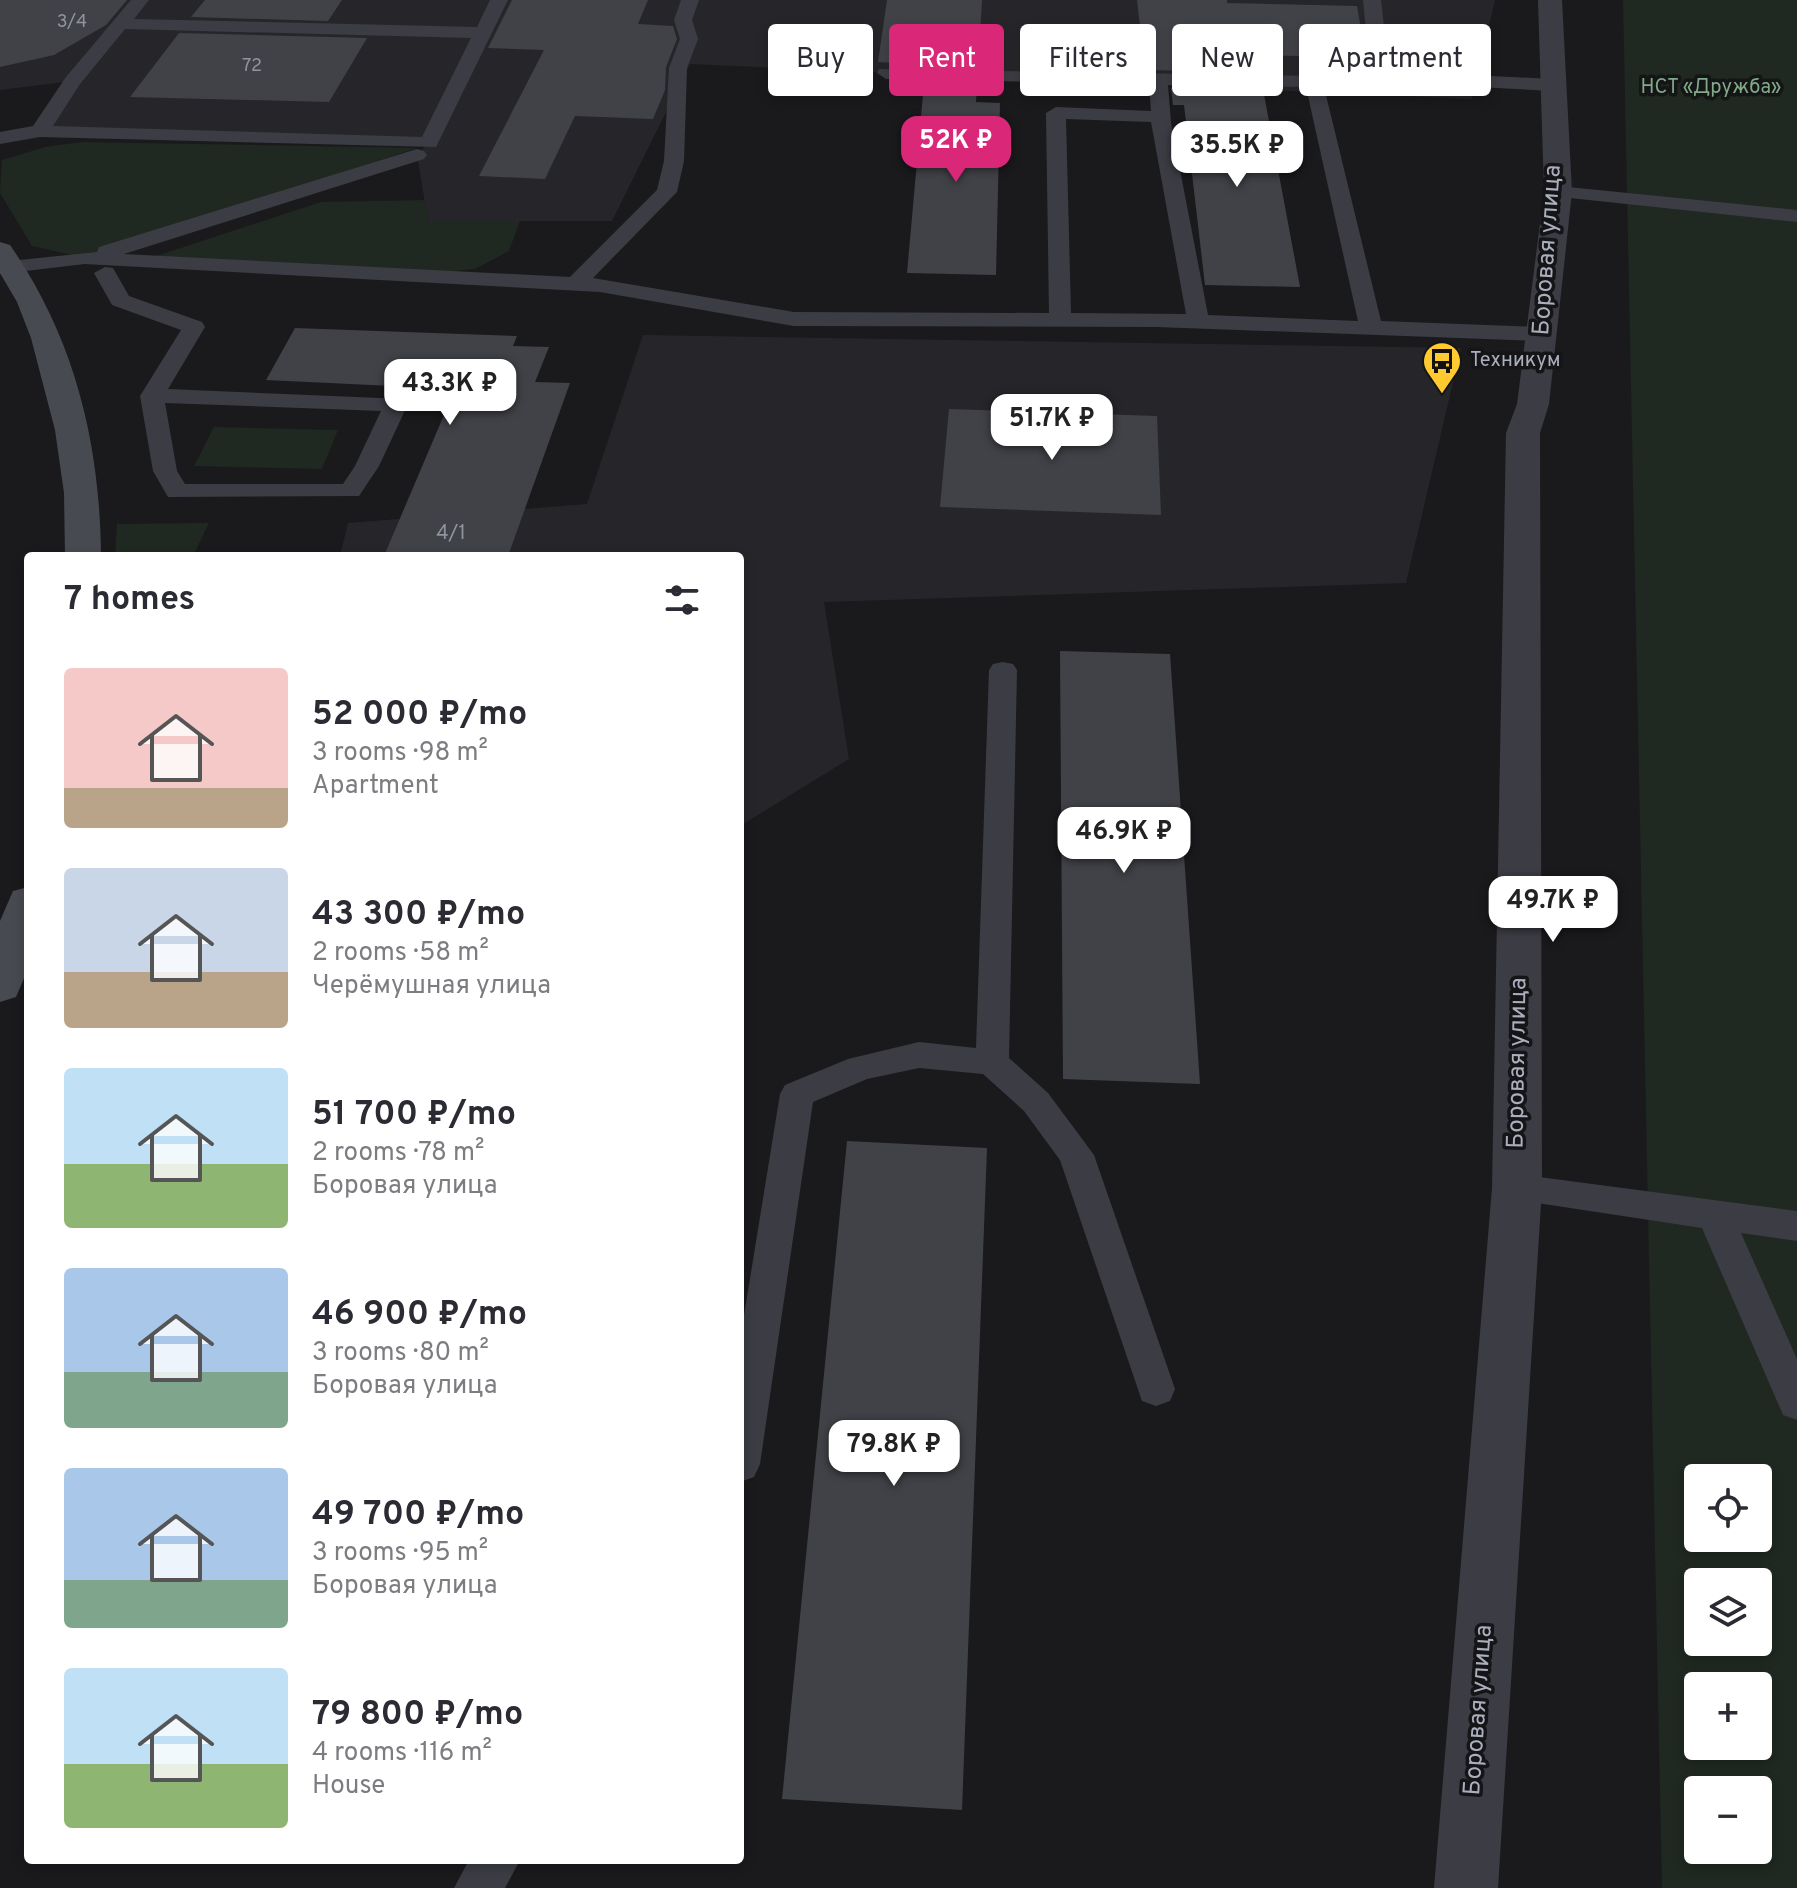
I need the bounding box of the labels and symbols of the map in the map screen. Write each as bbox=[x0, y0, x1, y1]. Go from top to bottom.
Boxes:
house number: 3/4 bbox=[57, 11, 87, 34]
house number: 72 bbox=[242, 55, 262, 78]
park label: НСТ «Дружба» bbox=[1641, 75, 1781, 101]
pin: 52K ₽ bbox=[900, 116, 1012, 184]
pin: 35.5K ₽ bbox=[1163, 121, 1311, 189]
street label: Боровая улица bbox=[1527, 164, 1569, 336]
bus stop icon: Техникум bbox=[1421, 340, 1463, 395]
place label: Техникум bbox=[1470, 348, 1561, 374]
pin: 43.3K ₽ bbox=[376, 359, 524, 427]
pin: 51.7K ₽ bbox=[978, 394, 1126, 462]
house number: 4/1 bbox=[436, 521, 466, 547]
pin: 46.9K ₽ bbox=[1050, 807, 1198, 875]
pin: 49.7K ₽ bbox=[1479, 876, 1627, 944]
street label: Боровая улица bbox=[1502, 977, 1534, 1149]
pin: 79.8K ₽ bbox=[820, 1420, 968, 1488]
street label: Боровая улица bbox=[1458, 1624, 1500, 1796]

